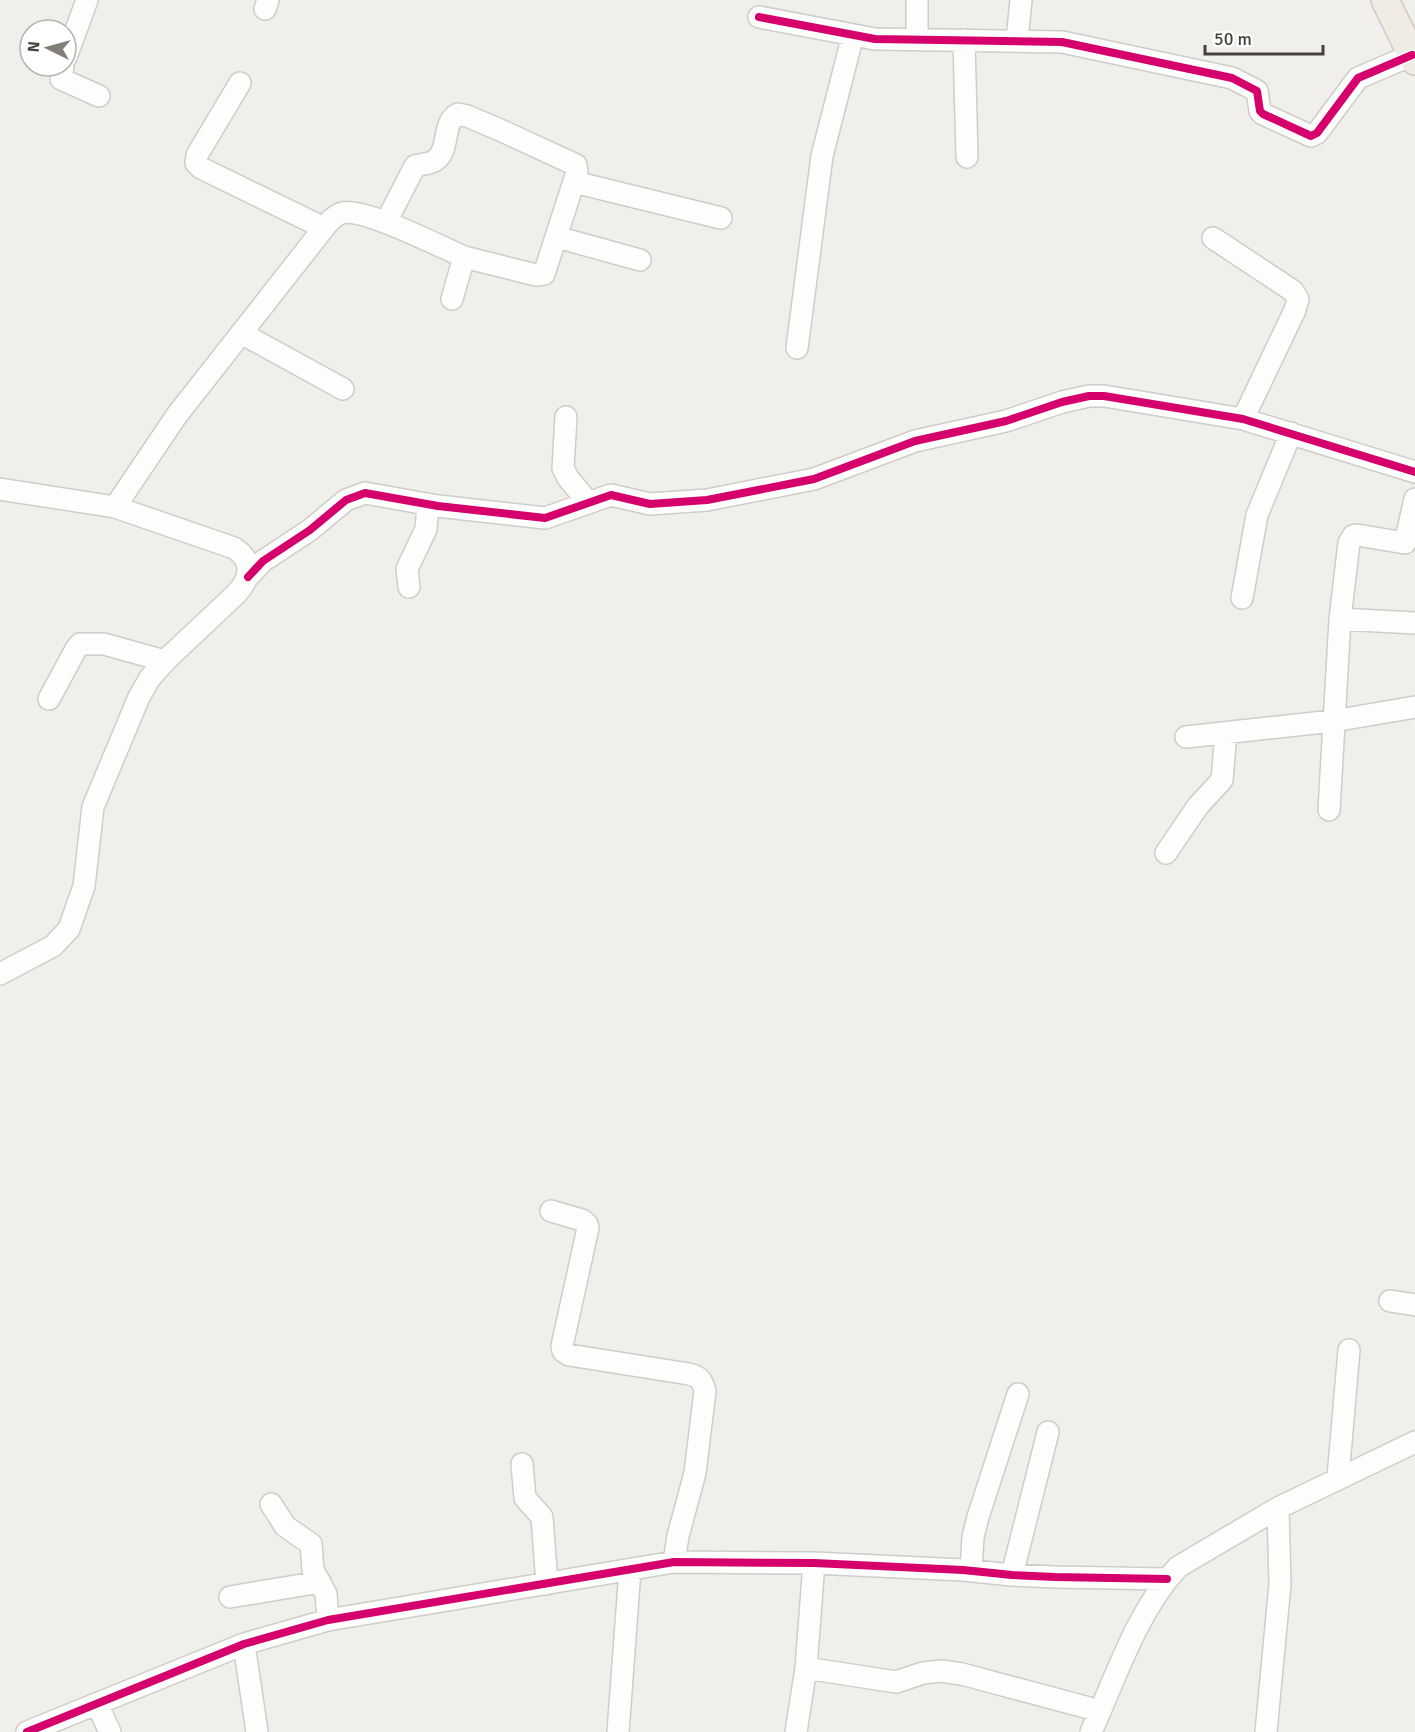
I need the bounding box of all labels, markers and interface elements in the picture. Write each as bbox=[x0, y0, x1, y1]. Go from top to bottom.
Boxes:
north arrow bbox=[18, 18, 78, 78]
scale bar bbox=[1205, 18, 1324, 56]
text: 50 m bbox=[1214, 28, 1252, 50]
text: N bbox=[24, 40, 45, 53]

